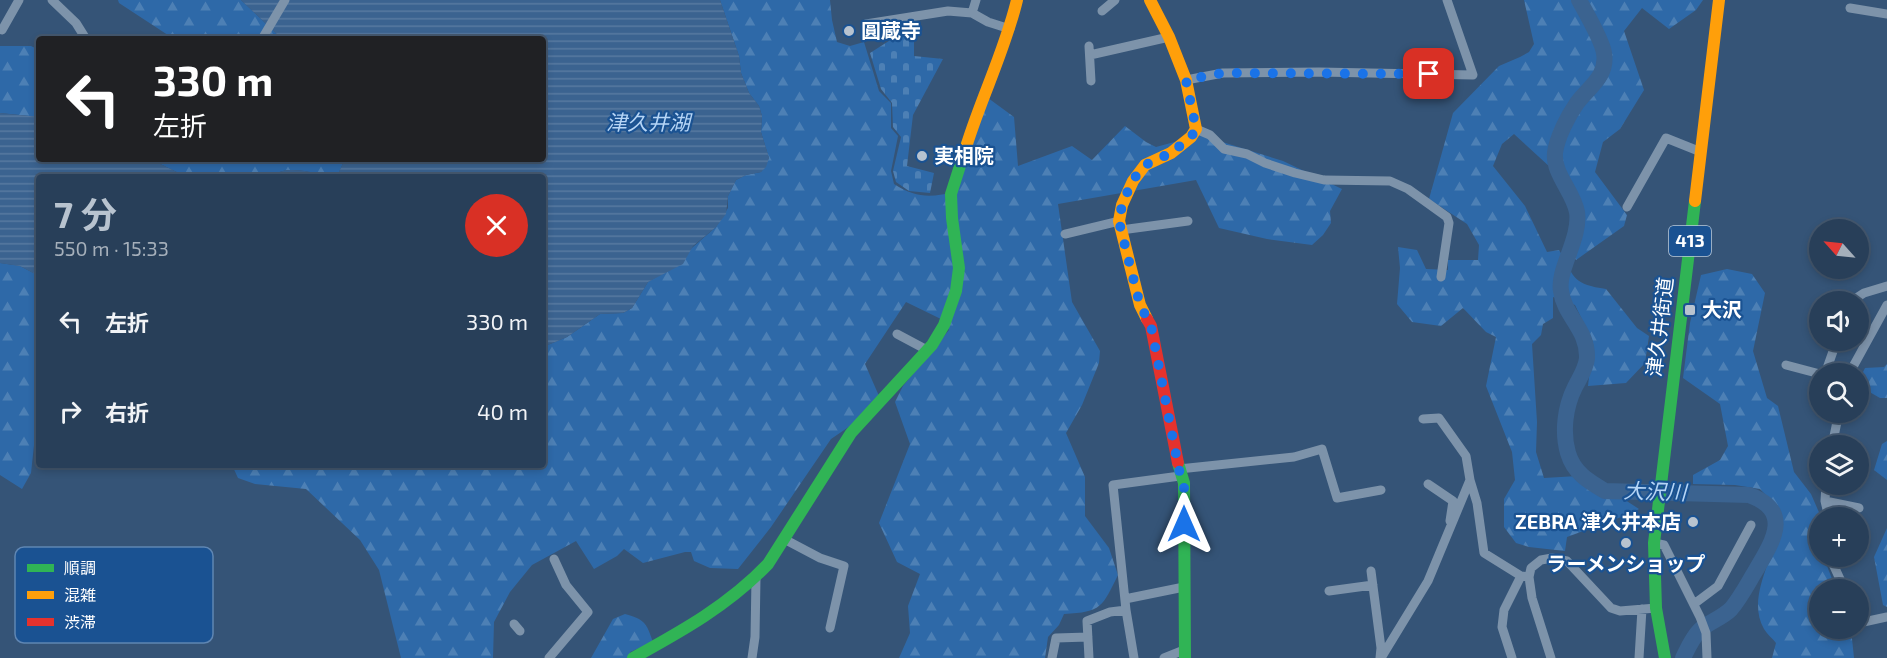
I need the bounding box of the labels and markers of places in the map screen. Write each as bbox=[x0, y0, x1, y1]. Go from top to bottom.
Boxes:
place label: 圓蔵寺 bbox=[861, 18, 921, 42]
marker: 圓蔵寺 bbox=[842, 24, 856, 38]
pin bbox=[1403, 48, 1454, 99]
place label: 実相院 bbox=[934, 143, 994, 167]
marker: 実相院 bbox=[915, 149, 929, 163]
place label: 大沢 bbox=[1702, 297, 1742, 321]
marker: 大沢 bbox=[1683, 303, 1697, 317]
place label: ZEBRA 津久井本店 bbox=[1515, 509, 1681, 533]
marker: ZEBRA 津久井本店 bbox=[1686, 515, 1700, 529]
marker: ラーメンショップ bbox=[1619, 536, 1633, 550]
place label: ラーメンショップ bbox=[1546, 551, 1706, 575]

